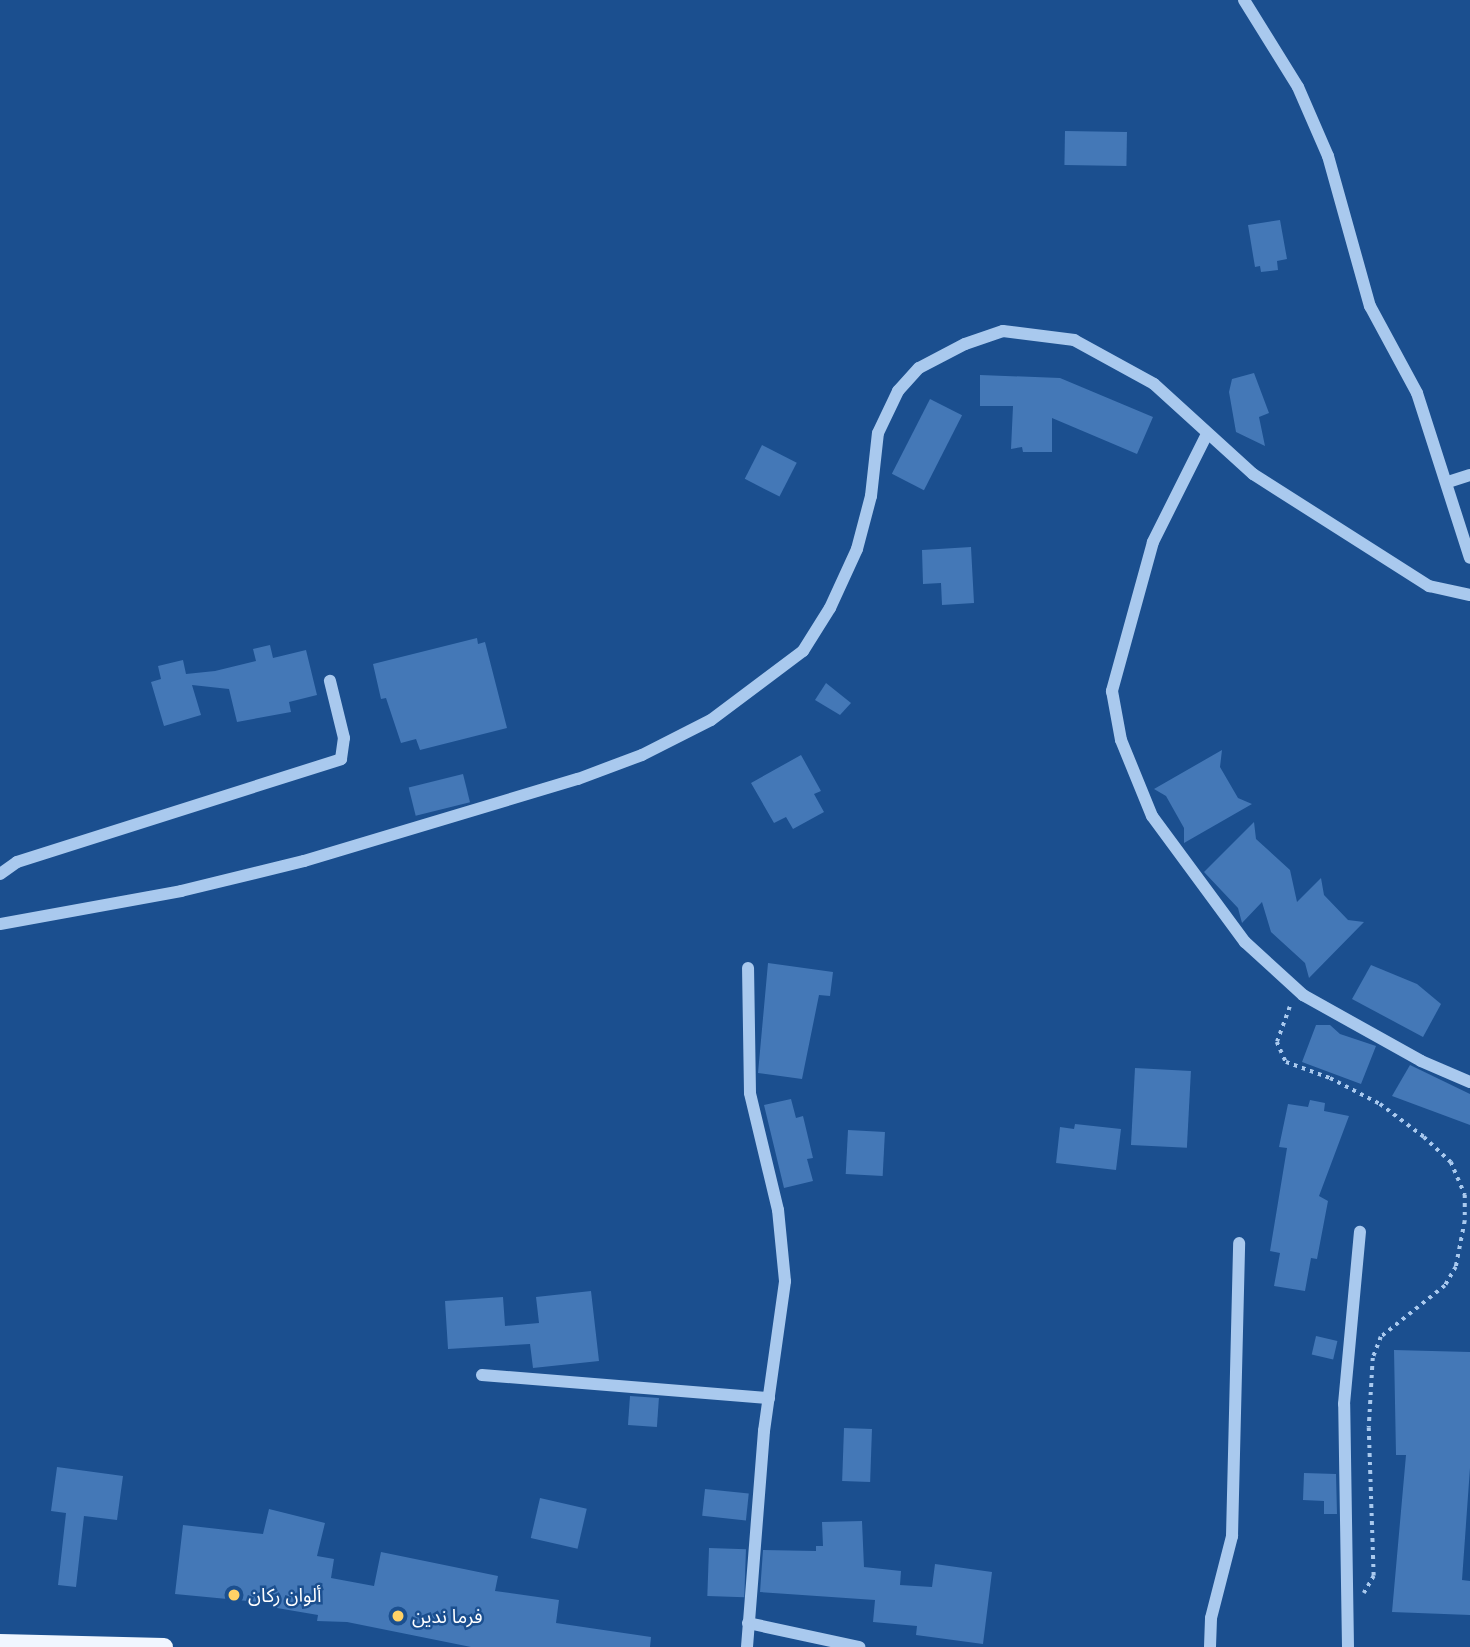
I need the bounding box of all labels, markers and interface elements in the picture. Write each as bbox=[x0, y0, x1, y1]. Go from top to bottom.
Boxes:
place label: ألوان ركان bbox=[248, 1584, 321, 1606]
marker: ألوان ركان bbox=[226, 1587, 242, 1603]
place label: فرما ندين bbox=[412, 1605, 482, 1627]
marker: فرما ندين bbox=[390, 1608, 406, 1624]

